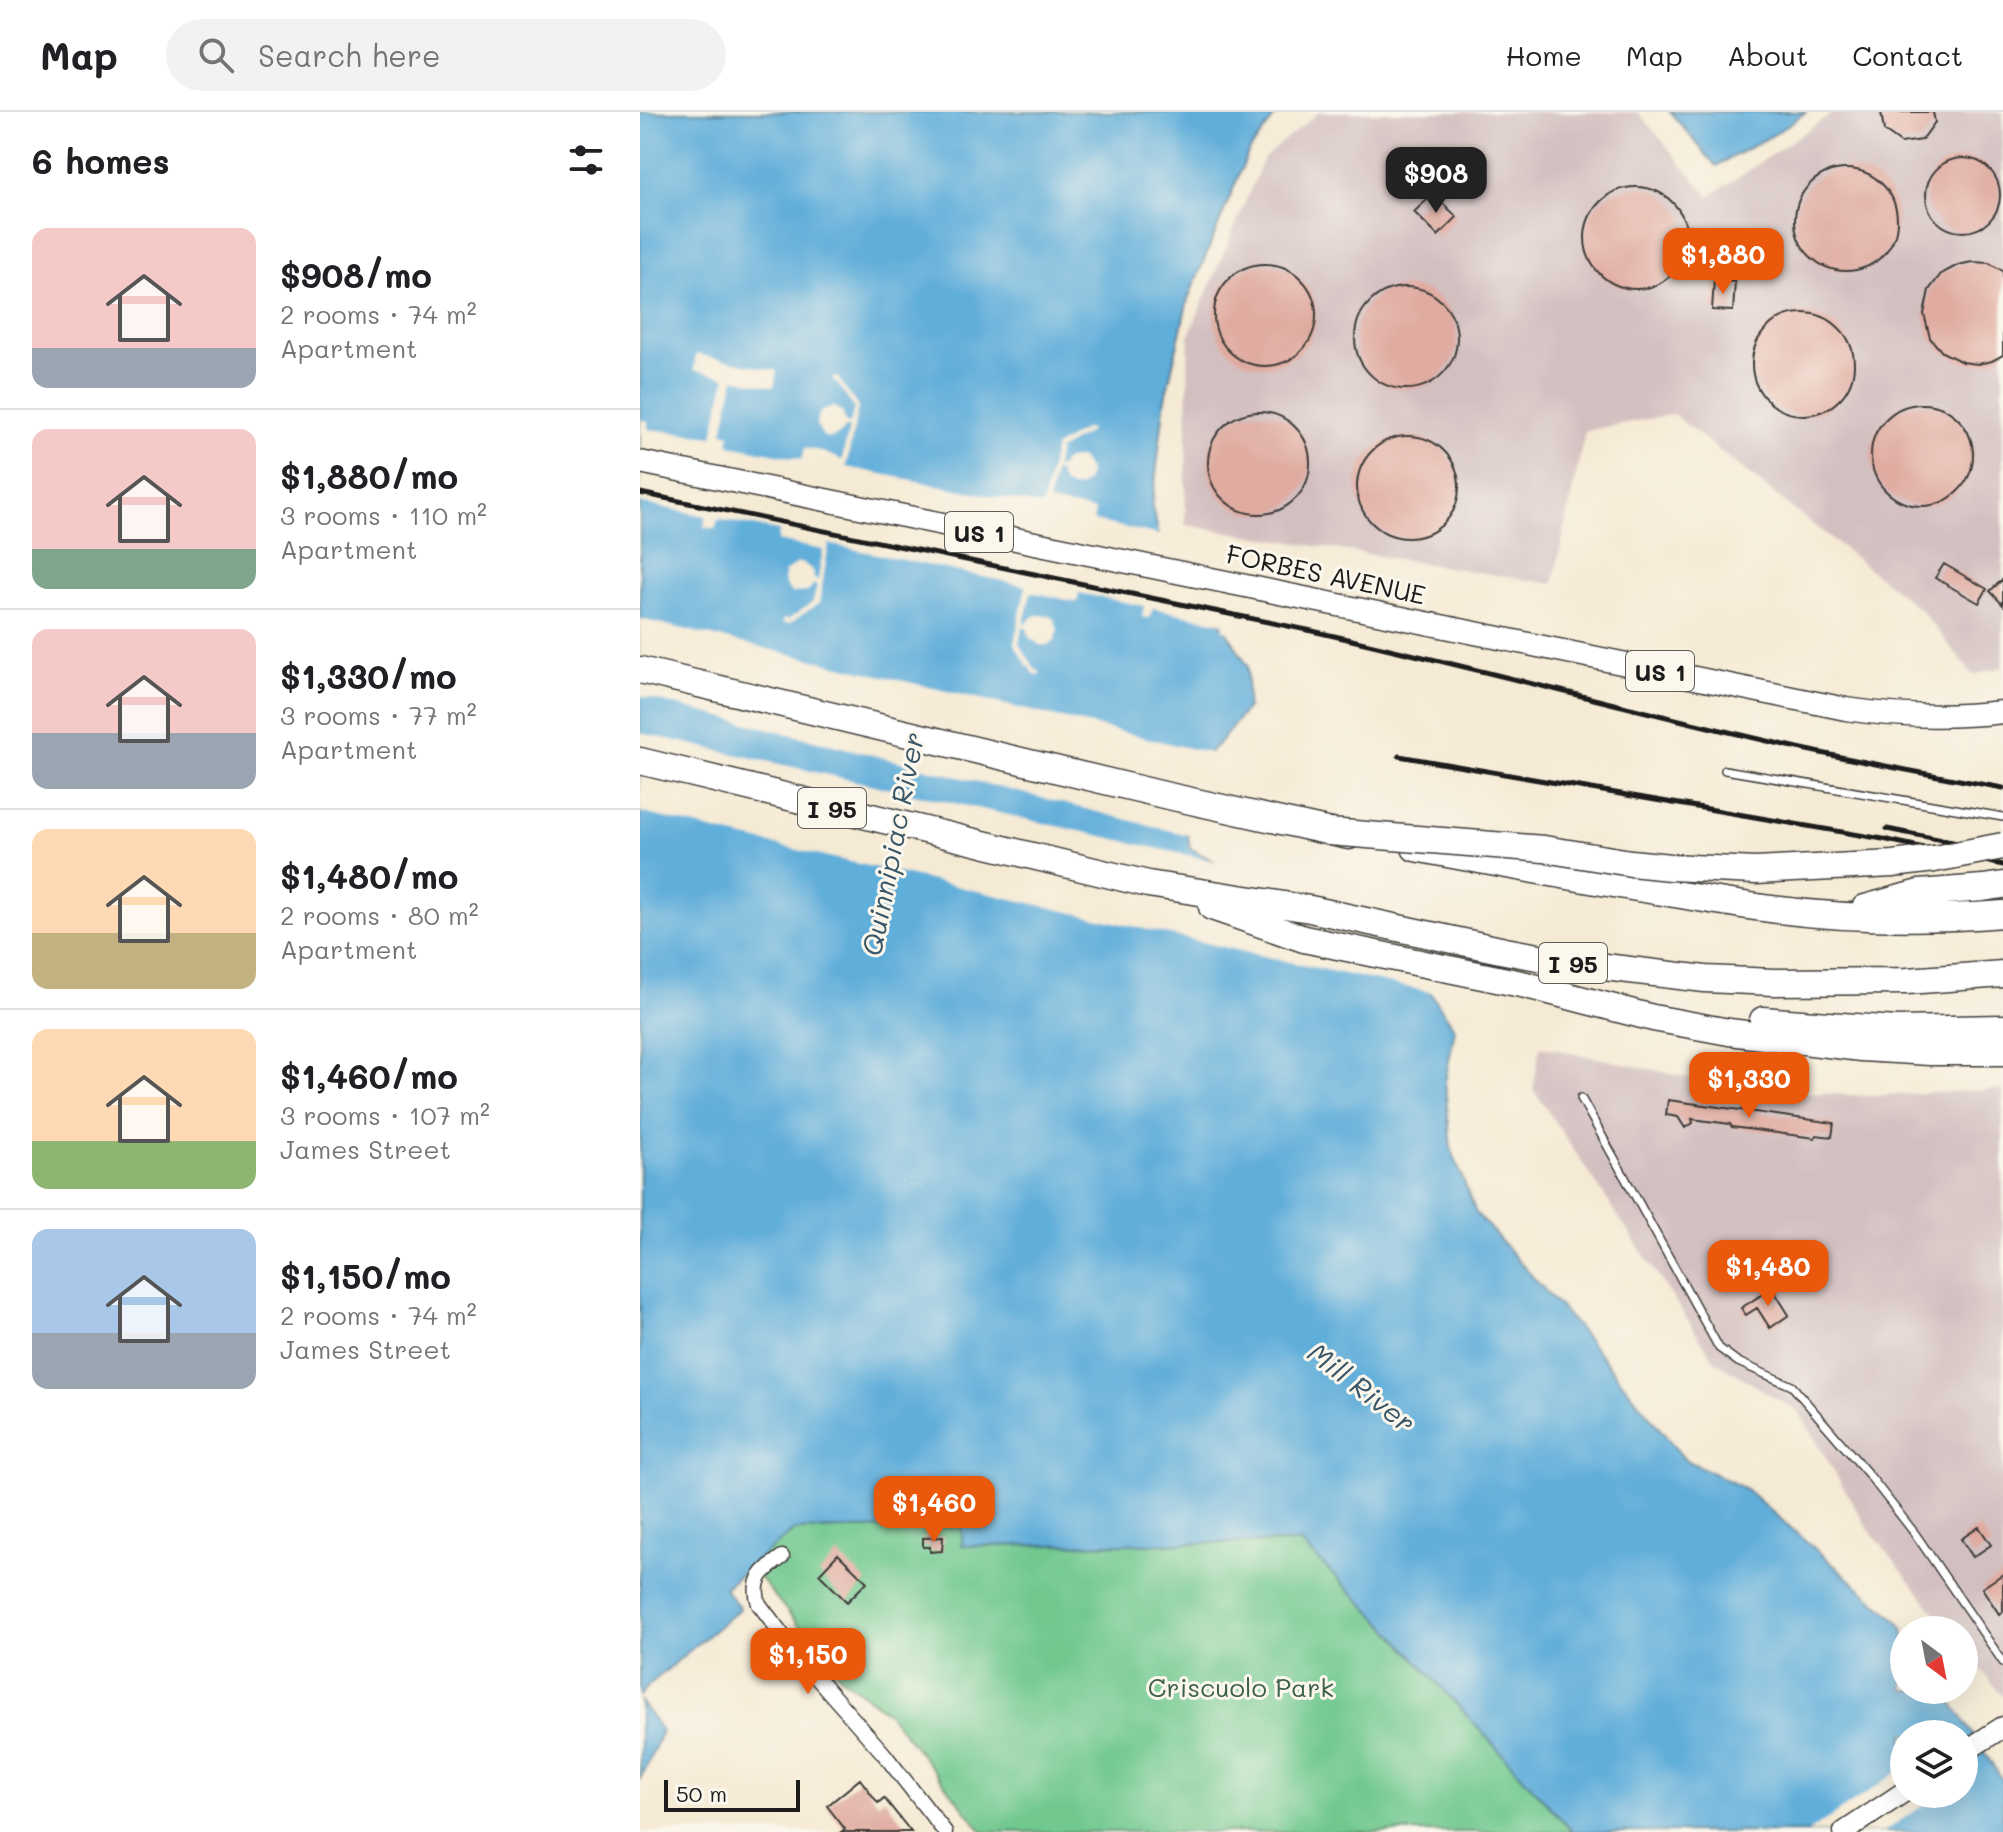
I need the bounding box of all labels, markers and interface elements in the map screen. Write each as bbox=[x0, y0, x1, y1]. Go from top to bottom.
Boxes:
search box bbox=[166, 19, 726, 91]
text: Map bbox=[40, 30, 118, 80]
icon: search bbox=[194, 33, 238, 77]
text: Search here bbox=[258, 35, 441, 75]
text: Home bbox=[1506, 37, 1582, 73]
text: Map bbox=[1626, 37, 1683, 73]
text: About bbox=[1727, 37, 1808, 73]
text: Contact bbox=[1852, 37, 1963, 73]
text: 6 homes bbox=[32, 138, 170, 183]
icon: filters bbox=[564, 138, 608, 182]
pin: $908 bbox=[1389, 147, 1483, 215]
text: $908 bbox=[1404, 156, 1468, 190]
pin: $1,880 bbox=[1658, 228, 1788, 296]
text: $1,880 bbox=[1681, 237, 1765, 271]
text: $908/mo bbox=[280, 252, 432, 297]
icon: home bbox=[96, 260, 192, 356]
text: 2 rooms · 74 m² bbox=[280, 297, 477, 331]
text: Apartment bbox=[280, 331, 417, 365]
text: $1,880/mo bbox=[280, 453, 458, 498]
icon: home bbox=[96, 461, 192, 557]
text: 3 rooms · 110 m² bbox=[280, 498, 487, 532]
road number: US 1 bbox=[945, 512, 1013, 552]
text: Apartment bbox=[280, 532, 417, 566]
street label: FORBES AVENUE bbox=[1223, 536, 1429, 612]
road number: US 1 bbox=[1626, 651, 1694, 691]
text: $1,330/mo bbox=[280, 653, 457, 698]
icon: home bbox=[96, 661, 192, 757]
text: 3 rooms · 77 m² bbox=[280, 698, 477, 732]
water label: Quinnipiac River bbox=[853, 729, 931, 959]
text: Apartment bbox=[280, 732, 417, 766]
road number: I 95 bbox=[798, 788, 866, 828]
text: $1,480/mo bbox=[280, 853, 459, 898]
icon: home bbox=[96, 861, 192, 957]
text: 2 rooms · 80 m² bbox=[280, 898, 479, 932]
text: Apartment bbox=[280, 932, 417, 966]
road number: I 95 bbox=[1539, 943, 1607, 983]
pin: $1,330 bbox=[1684, 1052, 1814, 1120]
text: $1,460/mo bbox=[280, 1053, 458, 1098]
icon: home bbox=[96, 1061, 192, 1157]
text: $1,330 bbox=[1707, 1061, 1791, 1095]
text: 3 rooms · 107 m² bbox=[280, 1098, 490, 1132]
text: James Street bbox=[280, 1132, 451, 1166]
pin: $1,480 bbox=[1703, 1240, 1833, 1308]
text: $1,480 bbox=[1726, 1249, 1810, 1283]
text: $1,150/mo bbox=[280, 1253, 451, 1298]
icon: home bbox=[96, 1261, 192, 1357]
text: 2 rooms · 74 m² bbox=[280, 1298, 477, 1332]
text: James Street bbox=[280, 1332, 451, 1366]
water label: Mill River bbox=[1301, 1334, 1423, 1440]
pin: $1,460 bbox=[869, 1476, 999, 1544]
text: $1,460 bbox=[892, 1485, 976, 1519]
north arrow bbox=[1890, 1616, 1978, 1704]
map controls bbox=[1890, 1616, 1978, 1808]
pin: $1,150 bbox=[743, 1628, 873, 1696]
text: $1,150 bbox=[769, 1637, 848, 1671]
park label: Criscuolo Park bbox=[1148, 1670, 1334, 1704]
button: layers bbox=[1890, 1720, 1978, 1808]
scale bar bbox=[664, 1776, 800, 1812]
text: 50 m bbox=[676, 1779, 727, 1808]

